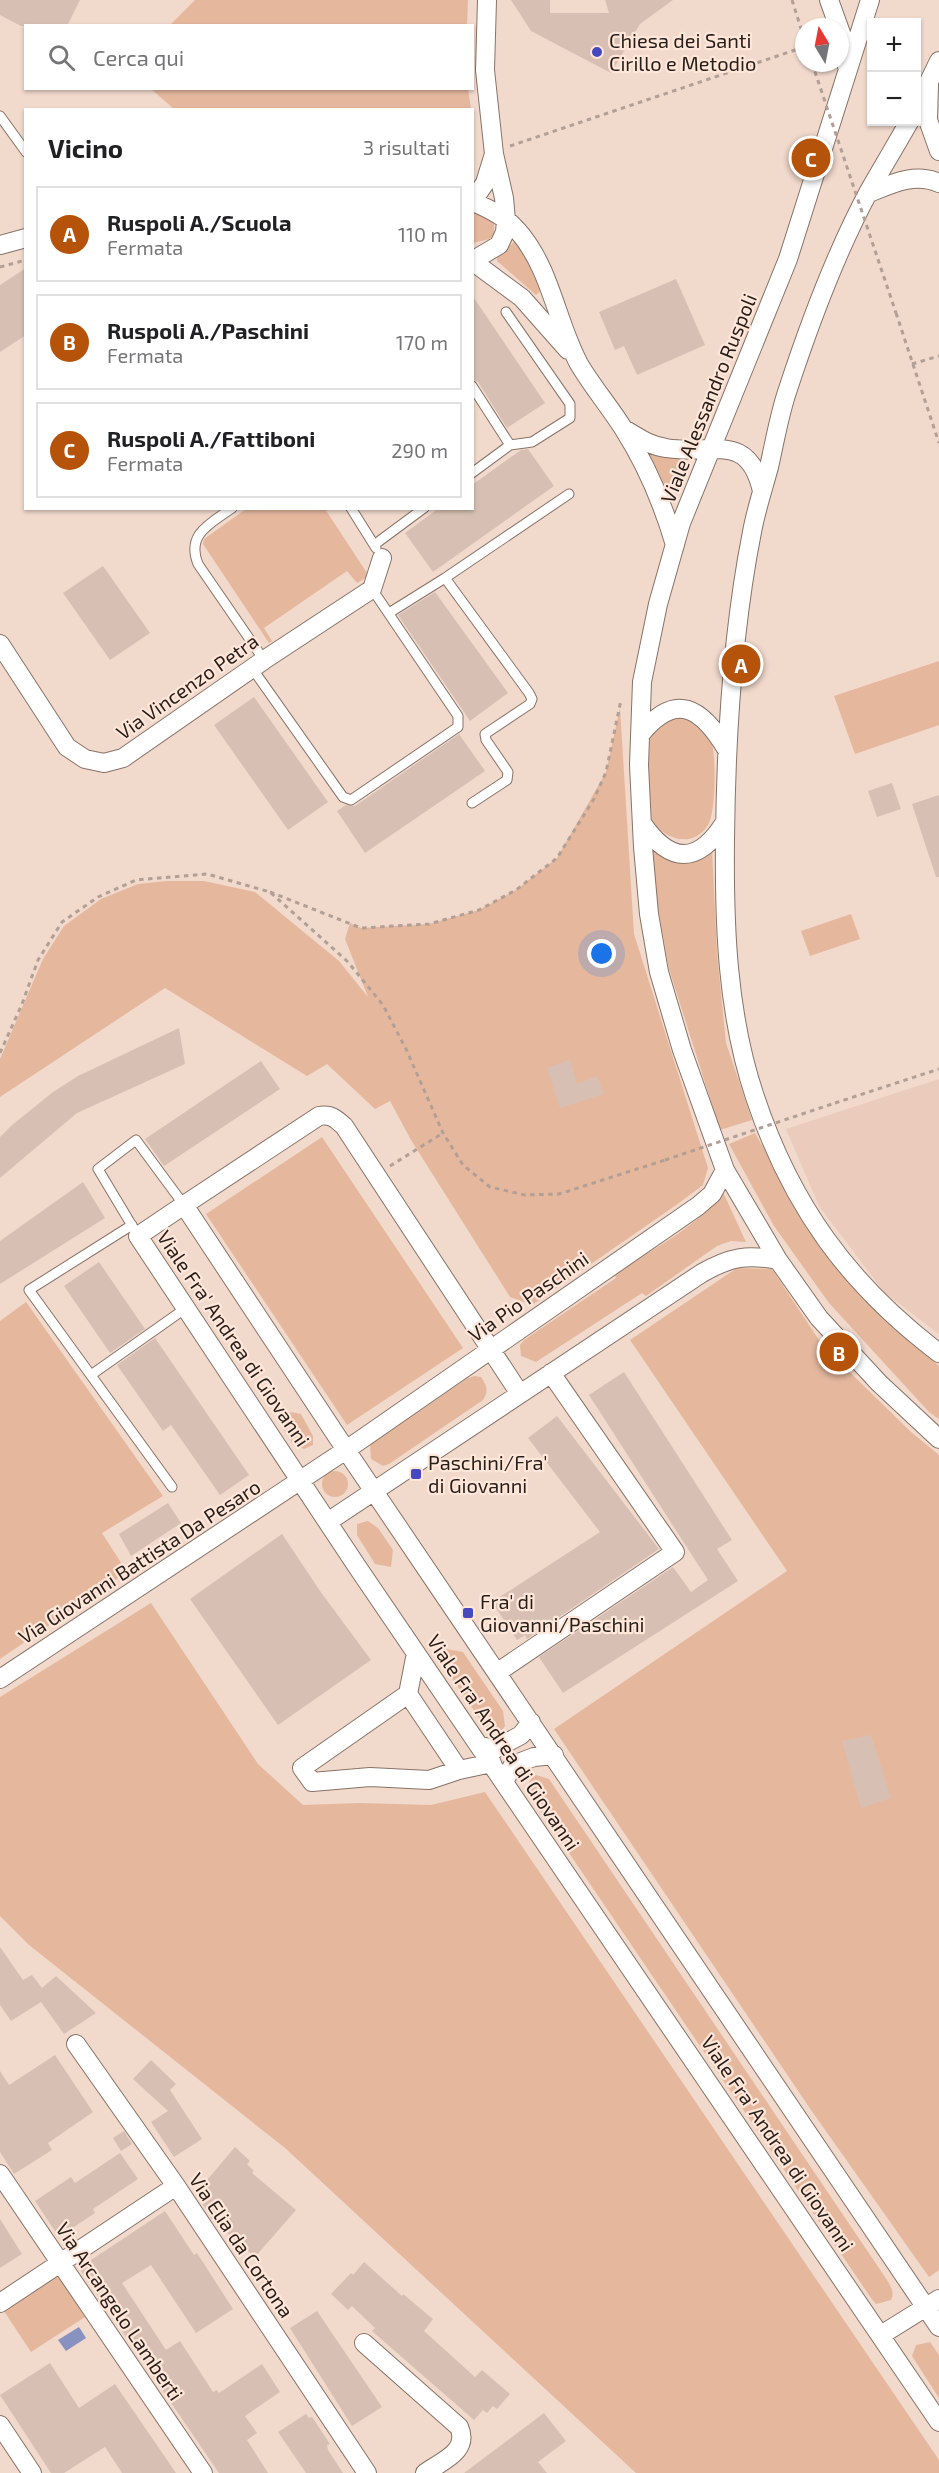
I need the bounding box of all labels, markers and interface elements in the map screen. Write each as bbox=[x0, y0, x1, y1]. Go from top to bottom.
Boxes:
north arrow bbox=[795, 18, 849, 72]
map controls bbox=[867, 18, 921, 126]
button: + bbox=[867, 18, 921, 72]
search box bbox=[24, 24, 474, 90]
place label: Chiesa dei Santi Cirillo e Metodio bbox=[609, 28, 756, 75]
icon: search bbox=[45, 41, 78, 74]
text: Cerca qui bbox=[93, 44, 184, 70]
marker: Chiesa dei Santi Cirillo e Metodio bbox=[590, 45, 604, 59]
button: − bbox=[867, 72, 921, 126]
text: Vicino bbox=[48, 132, 123, 163]
text: 3 risultati bbox=[363, 135, 450, 159]
pin: C bbox=[792, 136, 830, 180]
text: Ruspoli A./Scuola bbox=[107, 209, 291, 235]
text: A bbox=[63, 222, 76, 246]
text: 110 m bbox=[398, 222, 448, 246]
text: Fermata bbox=[107, 235, 183, 259]
street label: Viale Alessandro Ruspoli bbox=[655, 290, 761, 506]
text: Ruspoli A./Paschini bbox=[107, 317, 309, 343]
text: B bbox=[63, 330, 76, 354]
text: 170 m bbox=[396, 330, 448, 354]
text: Fermata bbox=[107, 343, 183, 367]
text: Ruspoli A./Fattiboni bbox=[107, 425, 315, 451]
text: C bbox=[64, 438, 75, 462]
text: 290 m bbox=[391, 438, 448, 462]
text: Fermata bbox=[107, 451, 183, 475]
street label: Via Vincenzo Petra bbox=[111, 628, 263, 744]
pin: A bbox=[722, 642, 760, 686]
your location bbox=[587, 939, 616, 968]
street label: Viale Fra' Andrea di Giovanni bbox=[153, 1226, 315, 1450]
street label: Via Pio Paschini bbox=[463, 1246, 593, 1346]
pin: B bbox=[820, 1330, 858, 1374]
place label: Paschini/Fra' di Giovanni bbox=[428, 1450, 548, 1497]
marker: Paschini/Fra' di Giovanni bbox=[409, 1467, 423, 1481]
street label: Via Giovanni Battista Da Pesaro bbox=[14, 1474, 264, 1648]
place label: Fra' di Giovanni/Paschini bbox=[480, 1589, 645, 1636]
marker: Fra' di Giovanni/Paschini bbox=[461, 1606, 475, 1620]
street label: Viale Fra' Andrea di Giovanni bbox=[423, 1630, 585, 1854]
street label: Viale Fra' Andrea di Giovanni bbox=[697, 2031, 859, 2255]
street label: Via Elia da Cortona bbox=[185, 2168, 299, 2322]
street label: Via Arcangelo Lamberti bbox=[51, 2217, 189, 2405]

